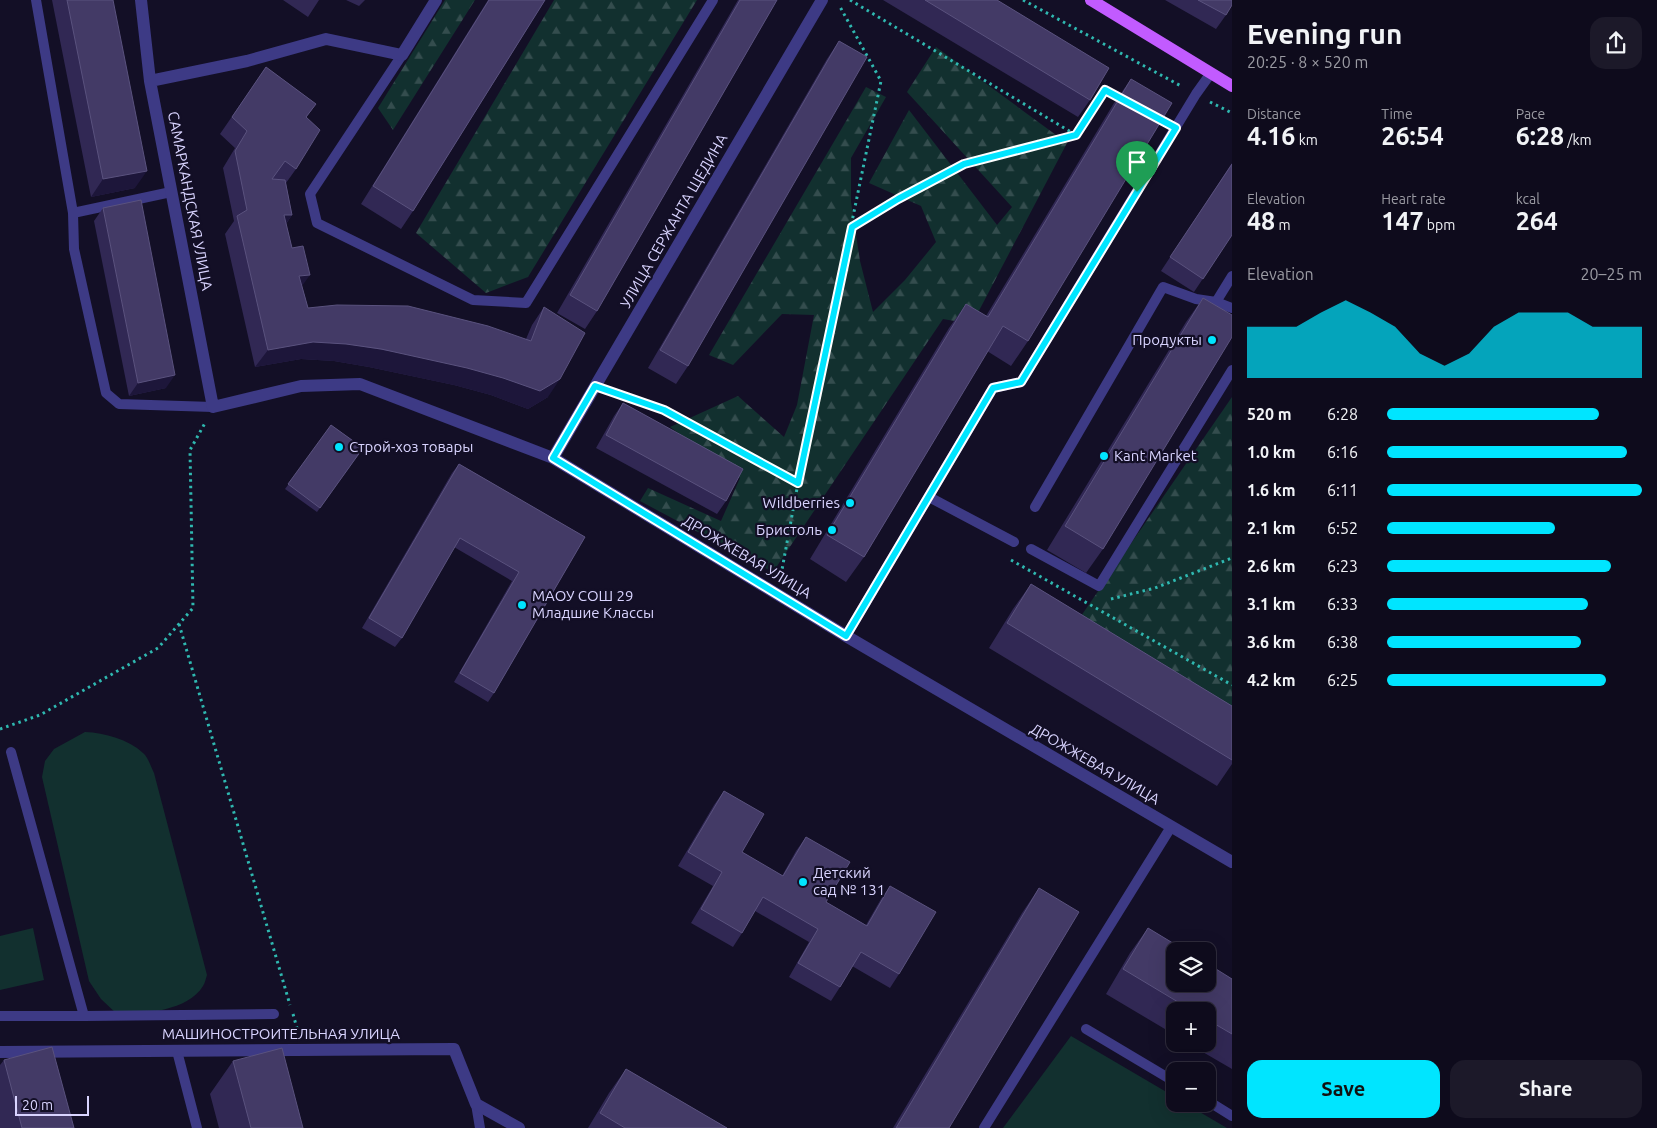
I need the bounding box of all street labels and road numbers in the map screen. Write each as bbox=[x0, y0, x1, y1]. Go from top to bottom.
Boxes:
street label: САМАРКАНДСКАЯ УЛИЦА bbox=[165, 110, 216, 292]
street label: УЛИЦА СЕРЖАНТА ЩЕДИНА bbox=[617, 130, 731, 311]
street label: ДРОЖЖЕВАЯ УЛИЦА bbox=[680, 511, 815, 602]
street label: ДРОЖЖЕВАЯ УЛИЦА bbox=[1027, 720, 1163, 808]
street label: МАШИНОСТРОИТЕЛЬНАЯ УЛИЦА bbox=[162, 1025, 400, 1042]

